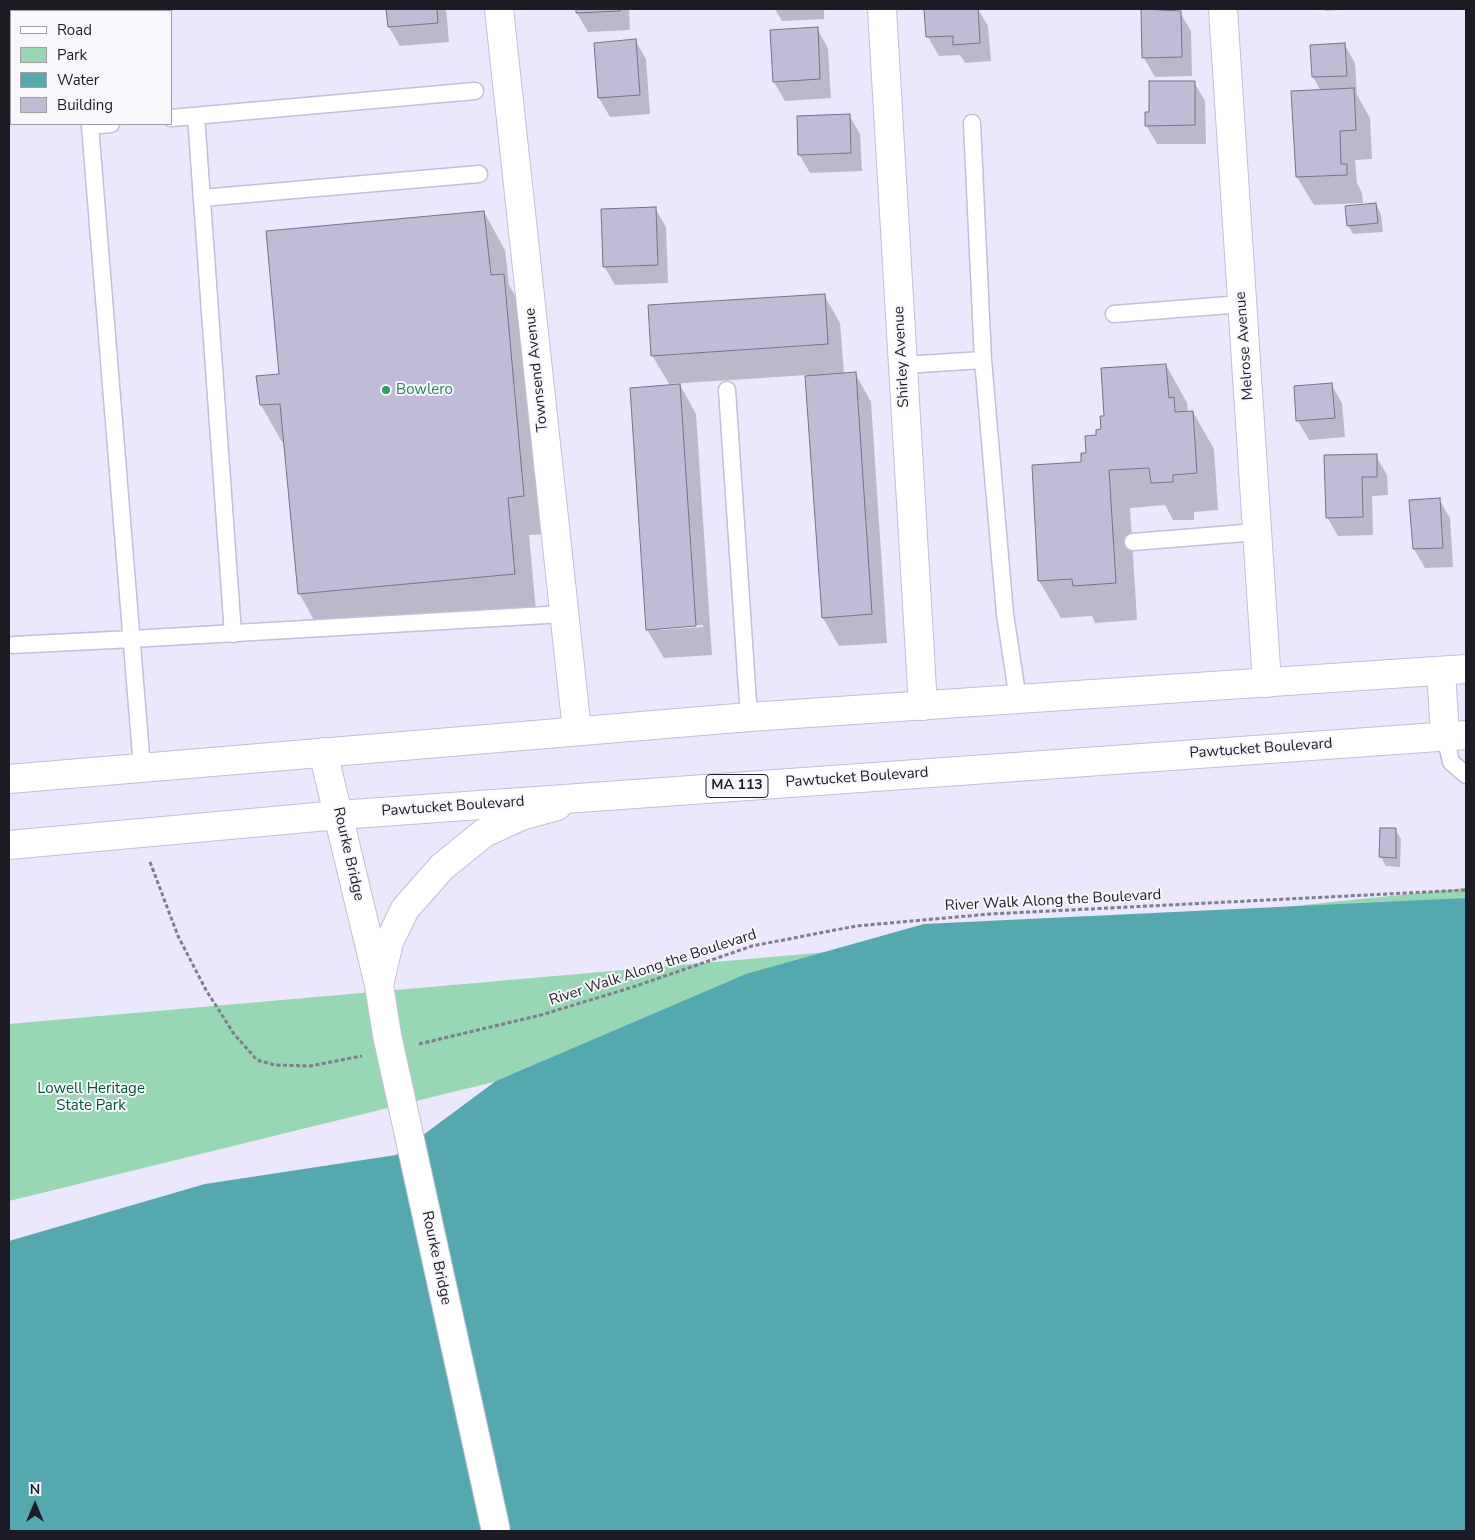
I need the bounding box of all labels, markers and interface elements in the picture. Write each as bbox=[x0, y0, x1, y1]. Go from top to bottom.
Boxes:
legend bbox=[10, 10, 172, 125]
text: Road bbox=[57, 20, 92, 40]
text: Park bbox=[57, 45, 87, 65]
text: Water bbox=[57, 70, 99, 90]
text: Building bbox=[57, 95, 113, 115]
street label: Melrose Avenue bbox=[1232, 291, 1258, 401]
street label: Shirley Avenue bbox=[890, 306, 914, 408]
street label: Townsend Avenue bbox=[522, 307, 552, 433]
place label: Bowlero bbox=[396, 381, 453, 399]
marker: Bowlero bbox=[380, 384, 392, 396]
street label: Pawtucket Boulevard bbox=[1189, 735, 1333, 763]
street label: Pawtucket Boulevard bbox=[785, 764, 929, 792]
road number: MA 113 bbox=[706, 774, 768, 798]
street label: Pawtucket Boulevard bbox=[381, 793, 525, 821]
street label: Rourke Bridge bbox=[328, 805, 368, 903]
street label: River Walk Along the Boulevard bbox=[944, 886, 1162, 916]
street label: River Walk Along the Boulevard bbox=[547, 926, 759, 1010]
park label: Lowell Heritage State Park bbox=[37, 1080, 145, 1115]
street label: Rourke Bridge bbox=[417, 1209, 455, 1307]
north arrow bbox=[10, 1480, 60, 1530]
text: N bbox=[30, 1480, 40, 1499]

